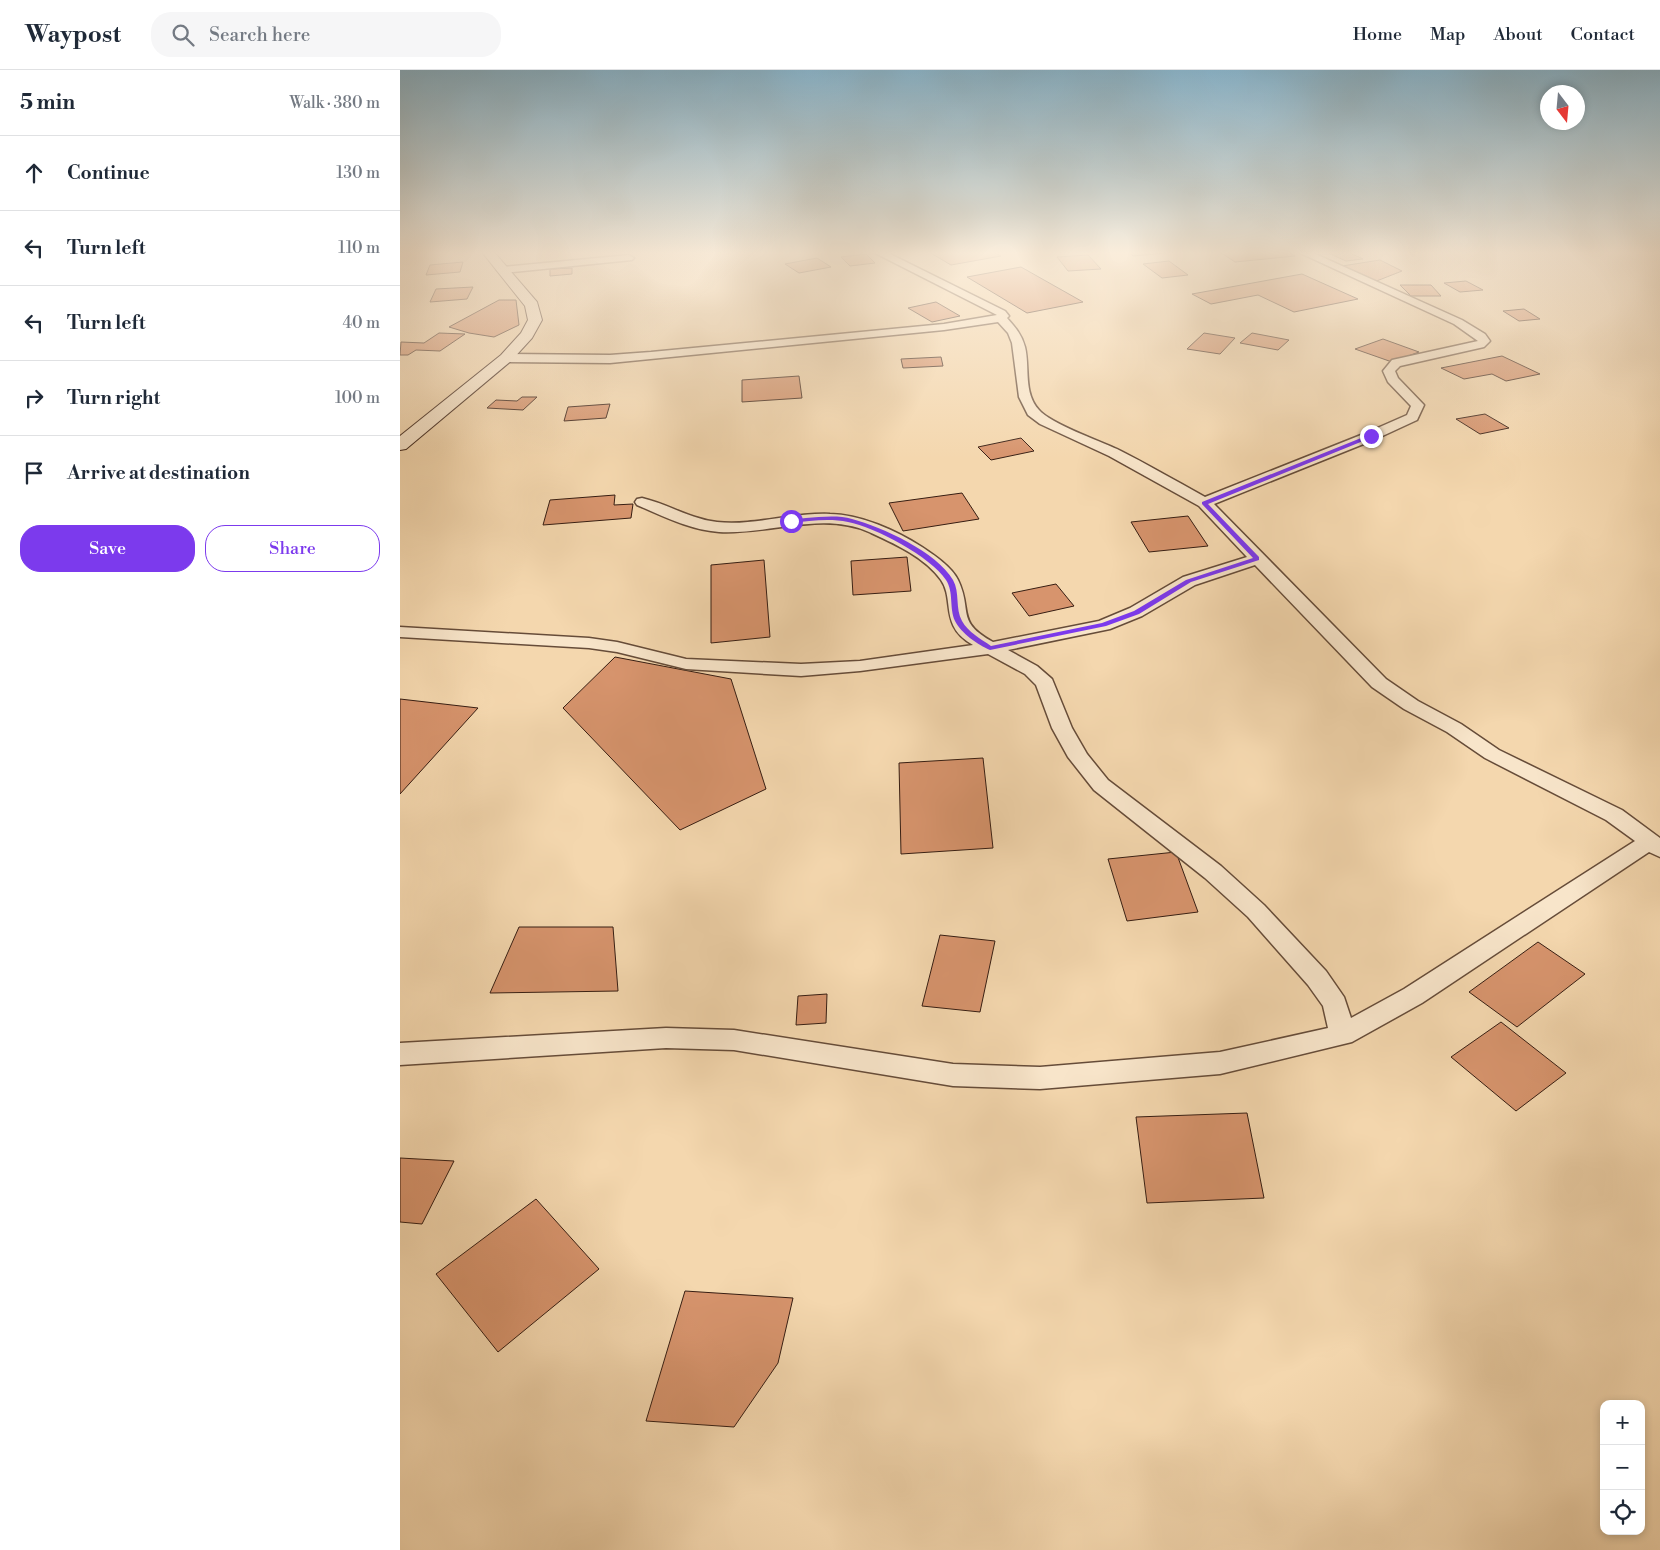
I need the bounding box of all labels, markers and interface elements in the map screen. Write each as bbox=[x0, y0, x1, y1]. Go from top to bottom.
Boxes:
search box bbox=[151, 12, 501, 57]
text: Waypost bbox=[25, 20, 121, 50]
icon: search bbox=[169, 21, 197, 49]
text: Search here bbox=[209, 23, 310, 47]
text: Home bbox=[1353, 23, 1402, 46]
text: Map bbox=[1430, 23, 1466, 46]
text: About bbox=[1494, 23, 1543, 46]
text: Contact bbox=[1571, 23, 1635, 46]
north arrow bbox=[1540, 85, 1585, 130]
text: 5 min bbox=[20, 90, 75, 116]
text: Walk · 380 m bbox=[290, 93, 380, 113]
icon: ahead bbox=[20, 159, 48, 187]
text: Continue bbox=[67, 161, 150, 185]
text: 130 m bbox=[336, 163, 380, 183]
icon: left bbox=[20, 234, 48, 262]
text: Turn left bbox=[67, 236, 146, 260]
text: 110 m bbox=[338, 238, 380, 258]
icon: left bbox=[20, 309, 48, 337]
text: Turn left bbox=[67, 311, 146, 335]
text: 40 m bbox=[343, 313, 380, 333]
icon: right bbox=[20, 384, 48, 412]
text: Turn right bbox=[67, 386, 160, 410]
text: 100 m bbox=[335, 388, 380, 408]
route end bbox=[1360, 425, 1383, 448]
icon: arrive bbox=[20, 459, 48, 487]
text: Arrive at destination bbox=[67, 461, 250, 485]
route start bbox=[780, 510, 803, 533]
button: Save bbox=[20, 525, 195, 572]
button: Share bbox=[205, 525, 380, 572]
map controls bbox=[1600, 1400, 1645, 1535]
button: + bbox=[1600, 1400, 1645, 1445]
button: − bbox=[1600, 1445, 1645, 1490]
button: locate bbox=[1600, 1490, 1645, 1535]

